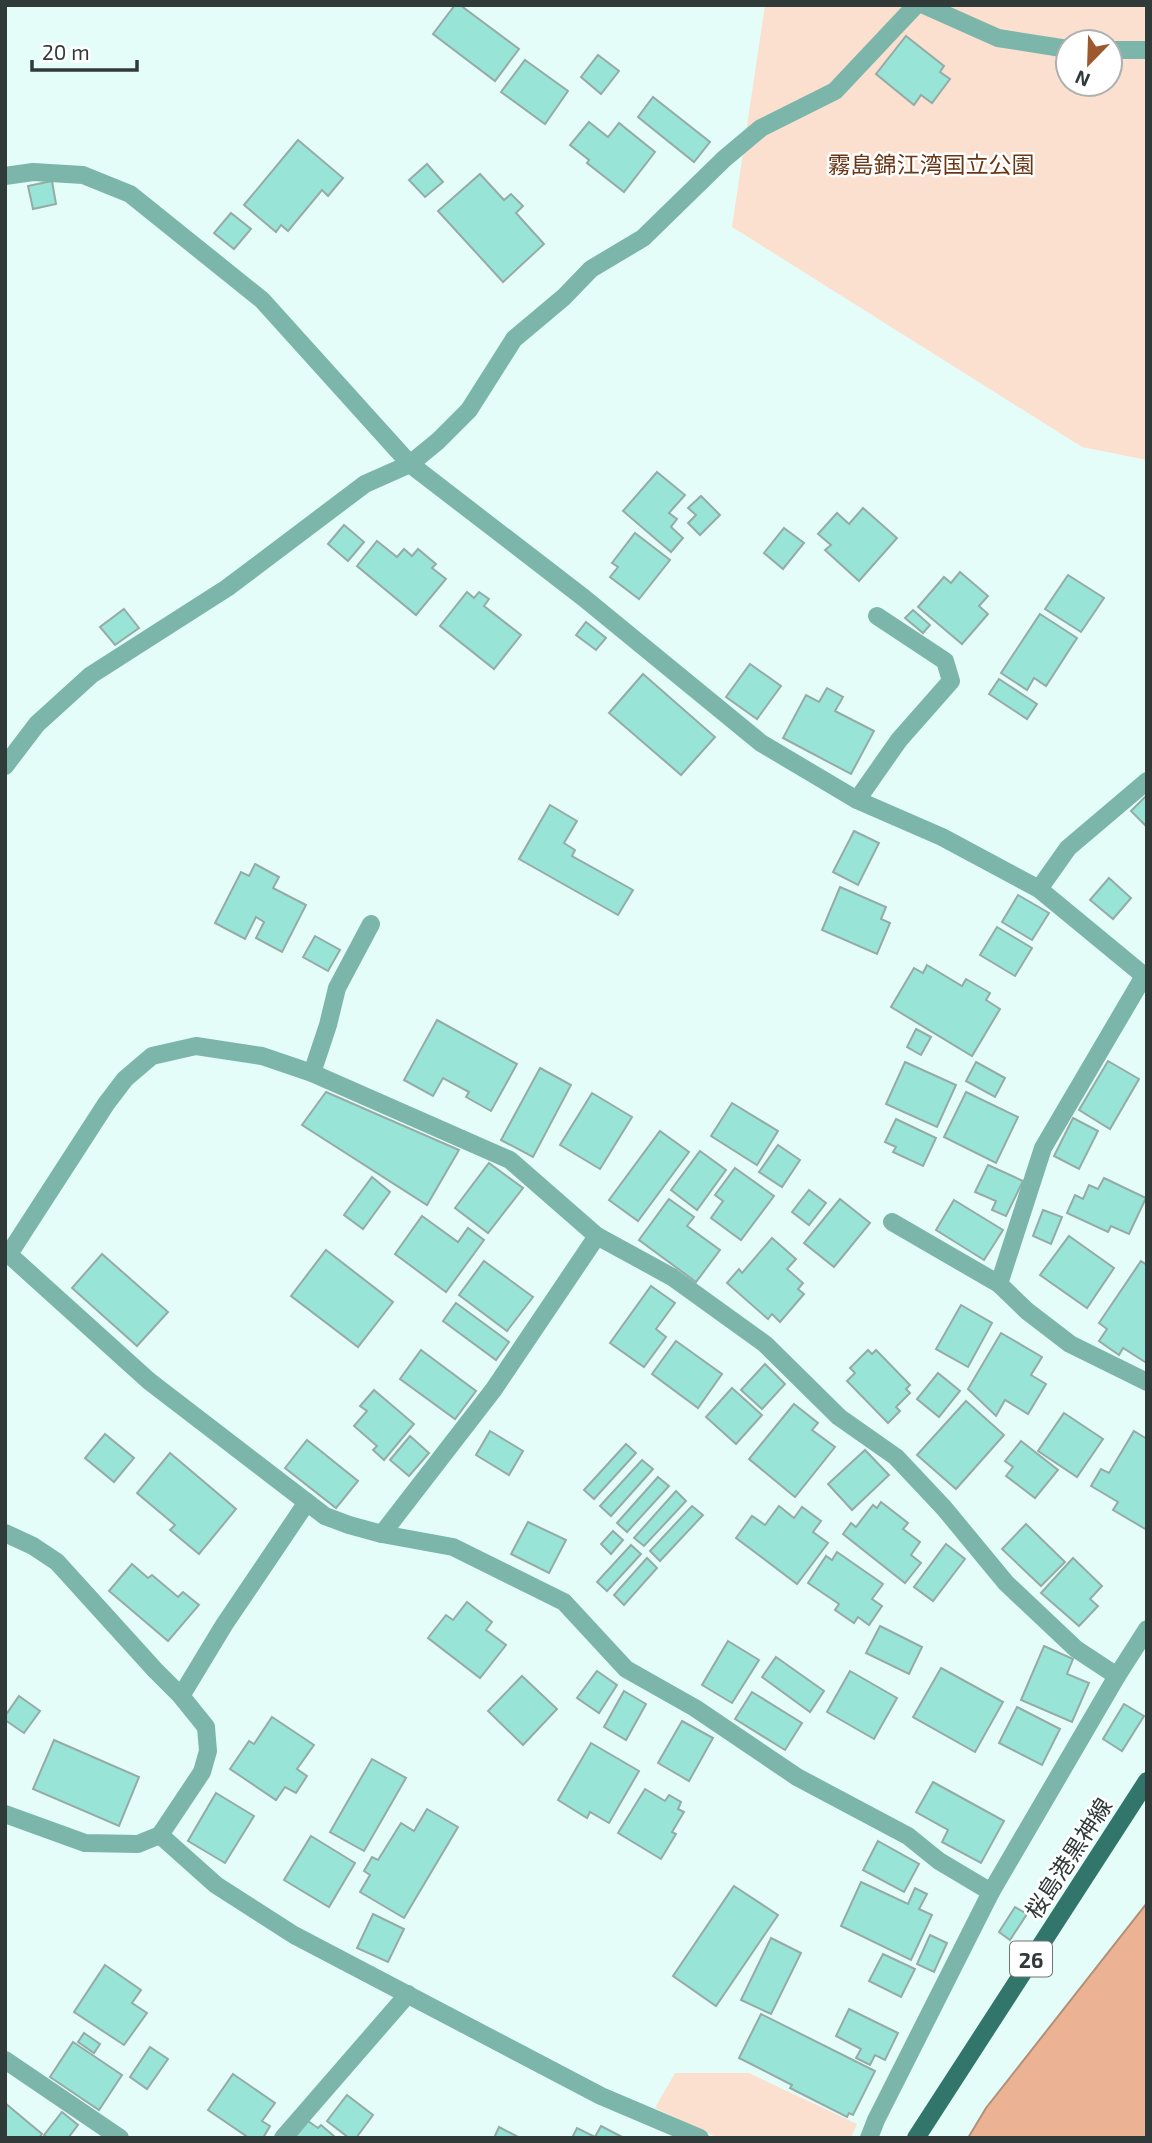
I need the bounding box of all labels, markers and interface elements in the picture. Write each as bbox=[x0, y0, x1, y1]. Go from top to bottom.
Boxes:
scale bar bbox=[32, 28, 136, 72]
north arrow bbox=[1054, 28, 1124, 98]
text: 20 m bbox=[42, 39, 90, 64]
text: N bbox=[1071, 66, 1093, 92]
park label: 霧島錦江湾国立公園 bbox=[828, 150, 1035, 178]
street label: 桜島港黒神線 bbox=[1019, 1793, 1117, 1923]
road number: 26 bbox=[1010, 1941, 1052, 1976]

